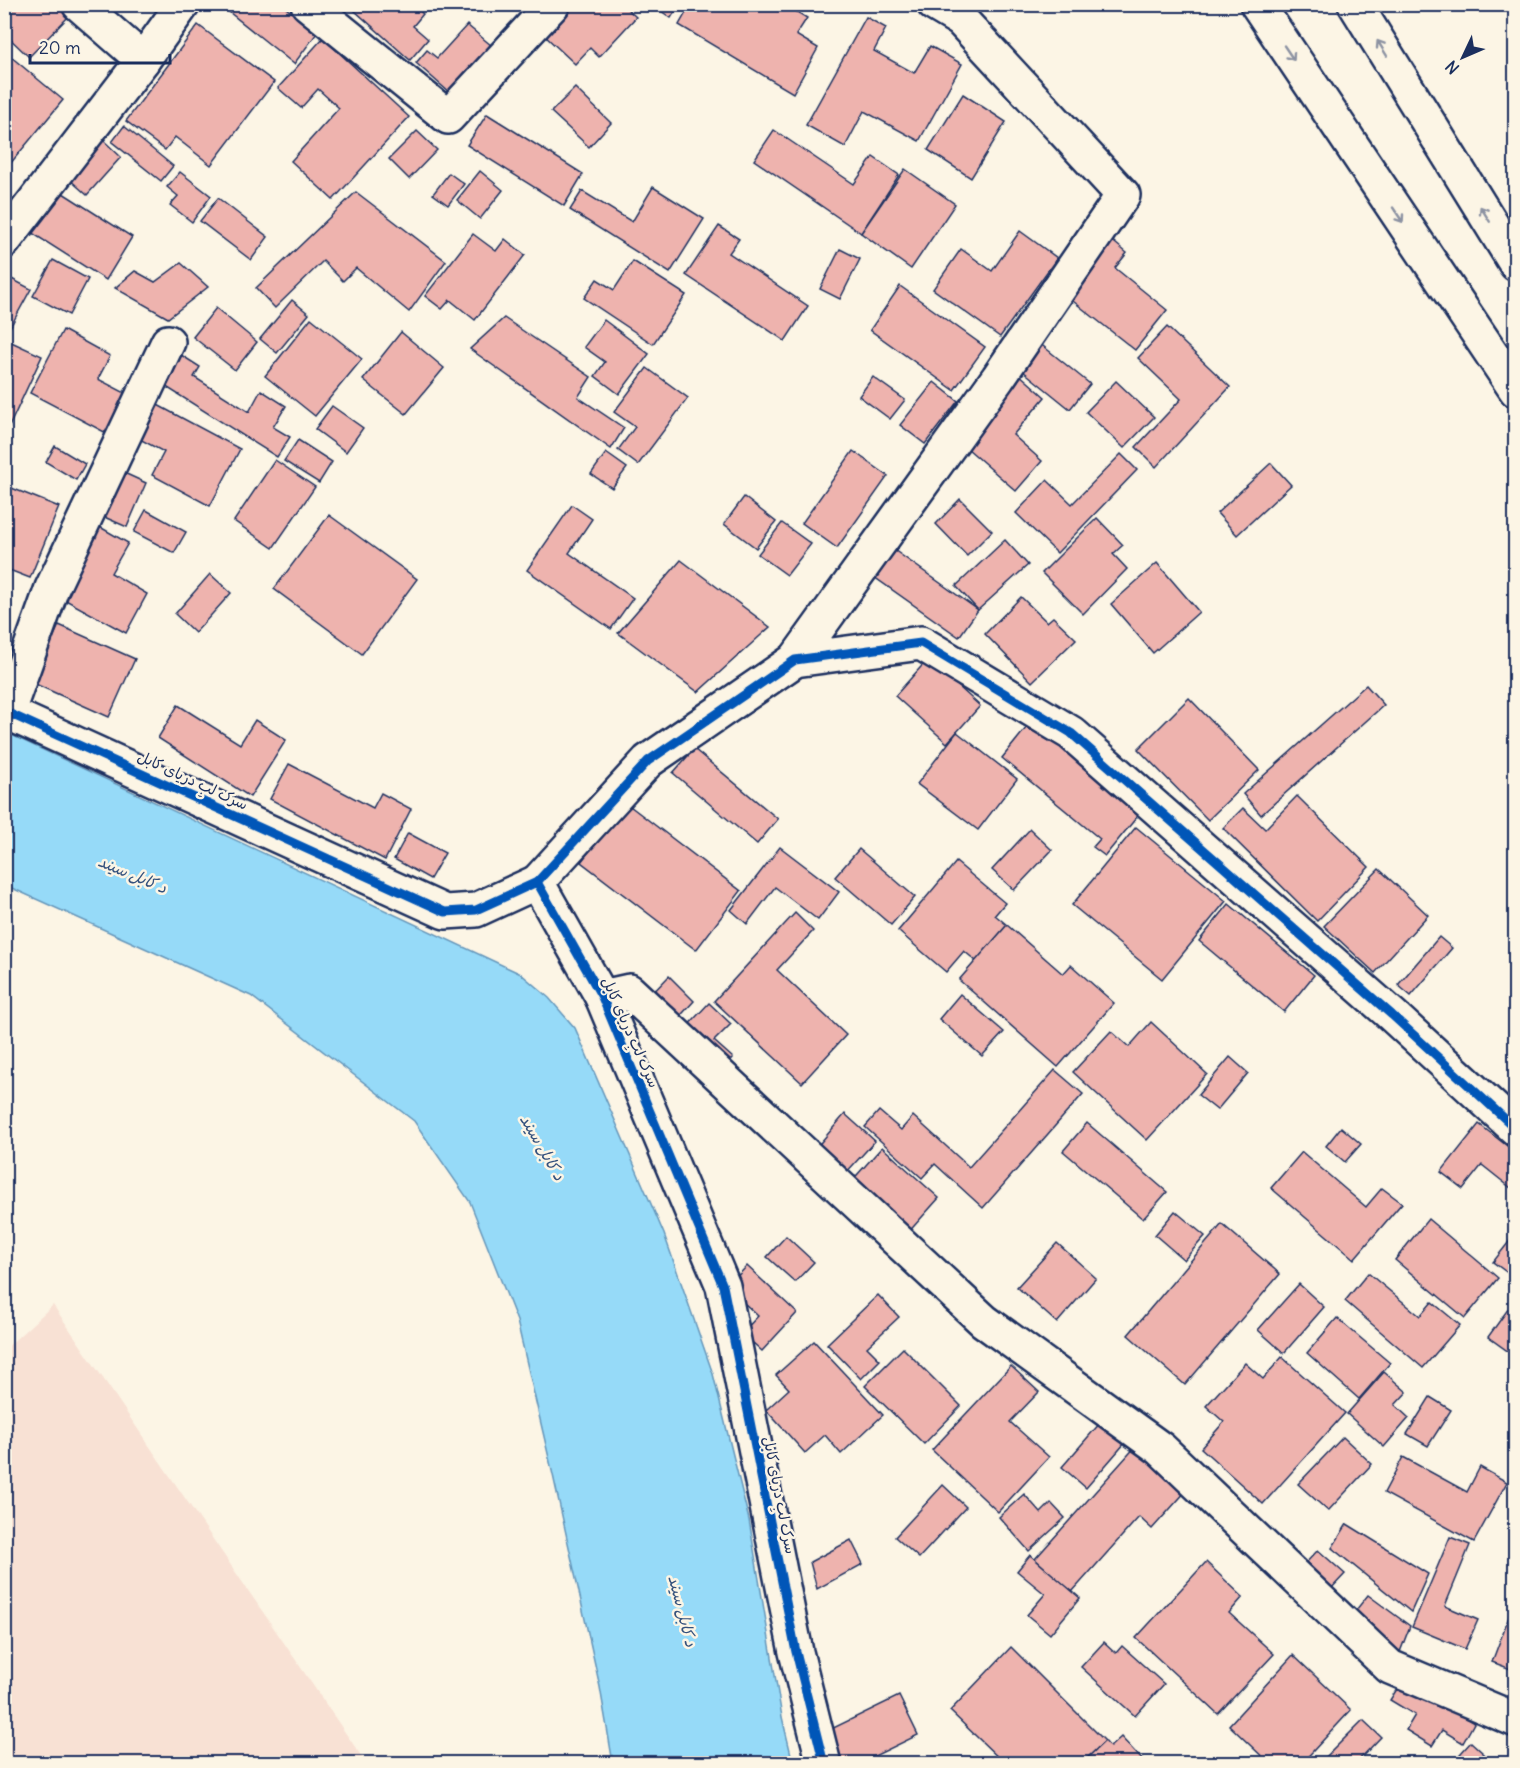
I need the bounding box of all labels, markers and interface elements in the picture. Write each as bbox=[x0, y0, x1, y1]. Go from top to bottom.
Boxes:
scale bar bbox=[30, 27, 170, 65]
north arrow bbox=[1433, 27, 1493, 87]
text: 20 m bbox=[39, 36, 81, 59]
one-way arrow bbox=[1376, 40, 1388, 57]
one-way arrow bbox=[1284, 44, 1296, 61]
text: N bbox=[1441, 56, 1463, 78]
one-way arrow bbox=[1392, 206, 1404, 223]
one-way arrow bbox=[1478, 206, 1490, 223]
street label: سرک لبِ دریای کابل bbox=[134, 746, 251, 817]
water label: د کابل سيند bbox=[95, 851, 171, 898]
street label: سرک لبِ دریای کابل bbox=[595, 974, 664, 1092]
water label: د کابل سيند bbox=[515, 1110, 570, 1184]
street label: سرک لبِ دریای کابل bbox=[756, 1435, 801, 1556]
water label: د کابل سيند bbox=[664, 1573, 702, 1649]

